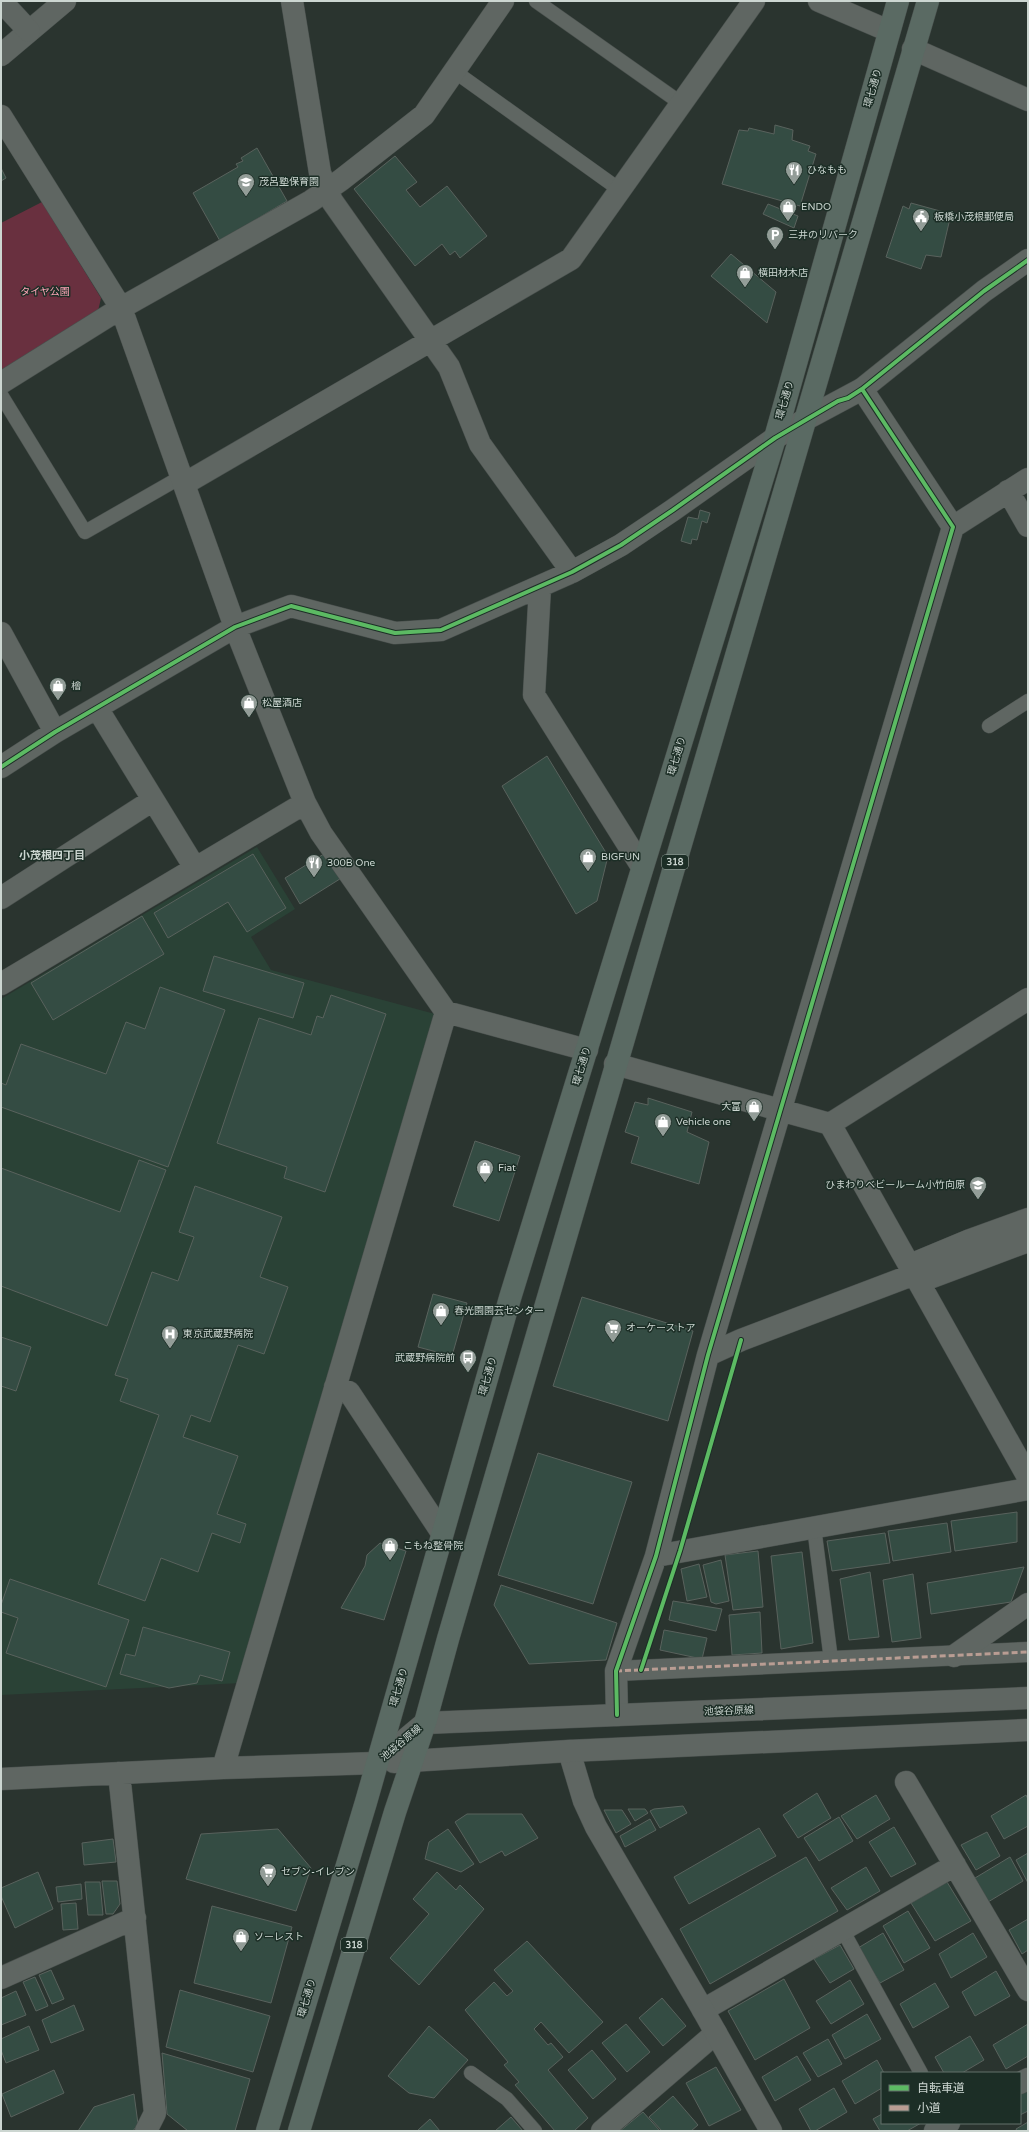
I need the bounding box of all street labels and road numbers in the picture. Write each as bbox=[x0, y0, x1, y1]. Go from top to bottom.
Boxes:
street label: 環七通り bbox=[862, 67, 884, 109]
street label: 環七通り bbox=[774, 379, 796, 421]
street label: 環七通り bbox=[665, 735, 689, 777]
road number: 318 bbox=[662, 855, 688, 869]
street label: 環七通り bbox=[570, 1045, 594, 1087]
street label: 環七通り bbox=[477, 1355, 499, 1397]
street label: 環七通り bbox=[388, 1666, 410, 1708]
street label: 池袋谷原線 bbox=[704, 1704, 754, 1718]
street label: 池袋谷原線 bbox=[378, 1722, 424, 1764]
road number: 318 bbox=[341, 1938, 367, 1952]
street label: 環七通り bbox=[295, 1977, 319, 2019]

